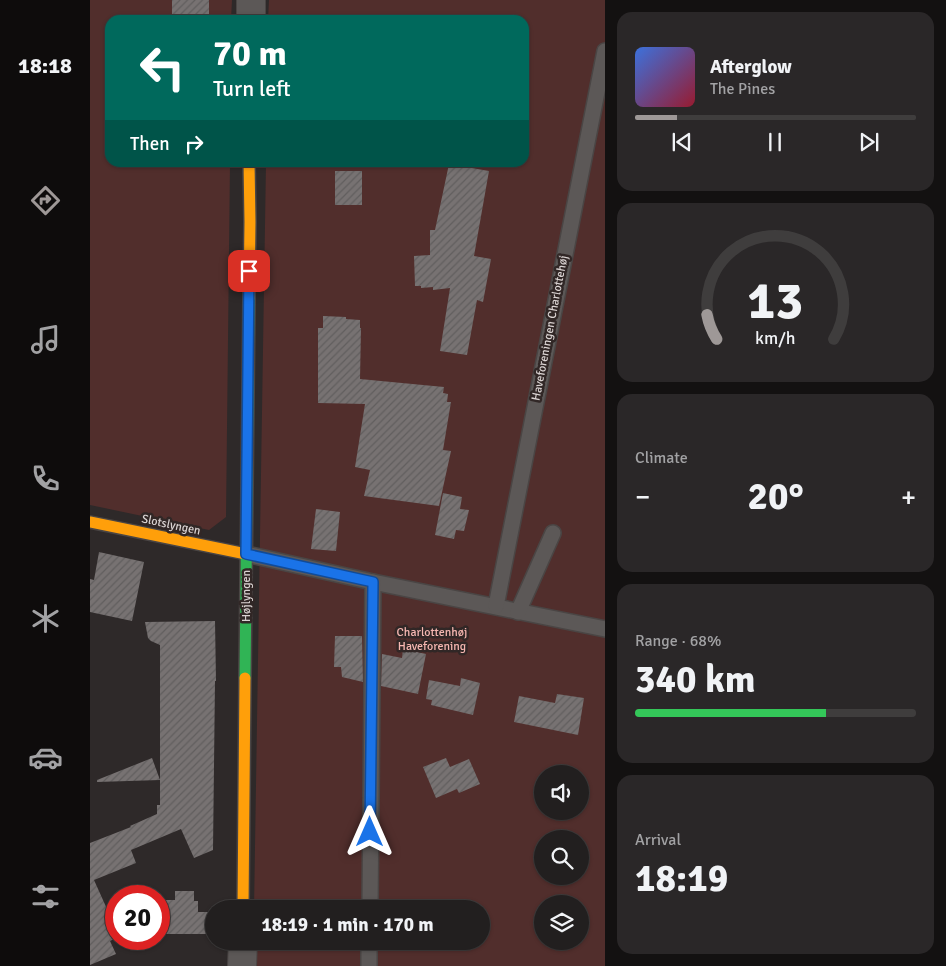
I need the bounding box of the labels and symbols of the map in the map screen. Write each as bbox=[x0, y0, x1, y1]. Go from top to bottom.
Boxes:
pin bbox=[228, 250, 270, 292]
street label: Haveforeningen Charlottehøj bbox=[529, 254, 571, 402]
street label: Slotslyngen bbox=[140, 511, 202, 539]
street label: Højlyngen bbox=[239, 570, 254, 622]
park label: Charlottenhøj Haveforening bbox=[397, 625, 467, 654]
position arrow bbox=[343, 805, 395, 857]
speed limit sign: 20 bbox=[105, 885, 170, 950]

